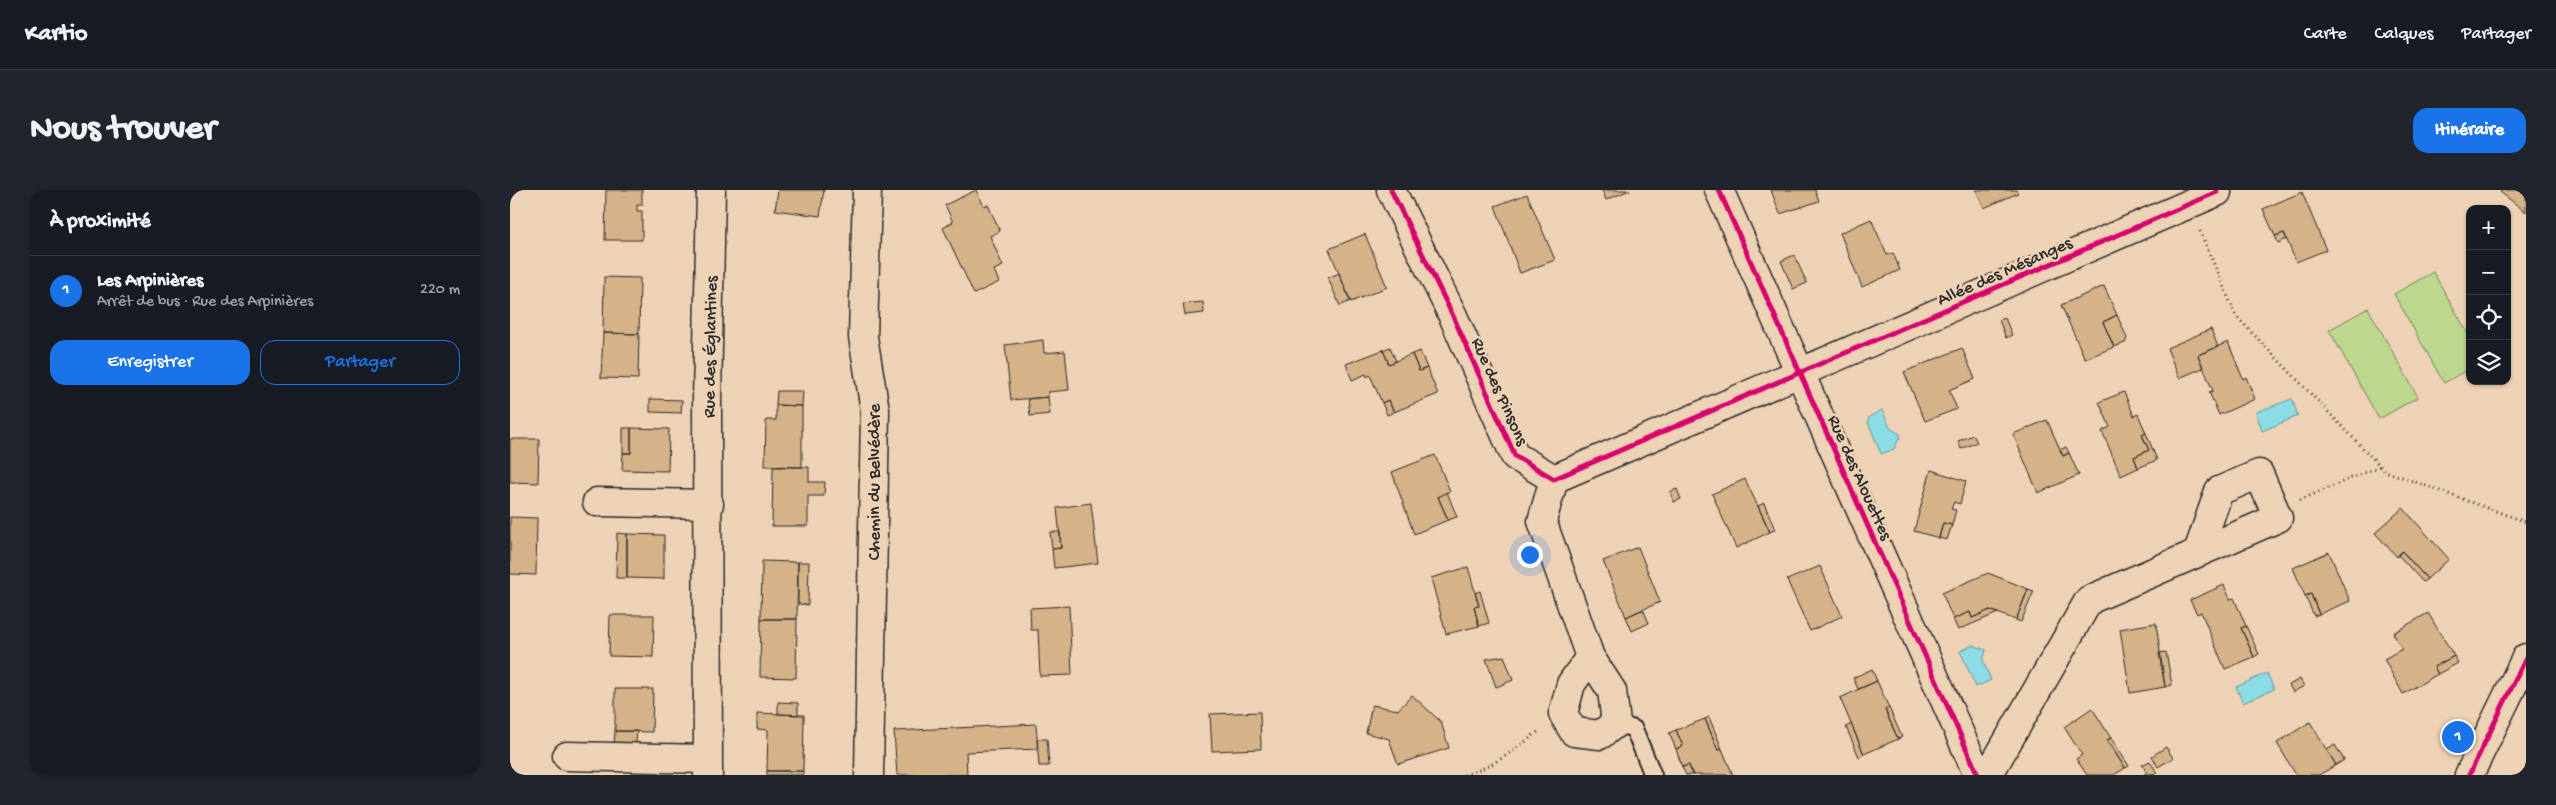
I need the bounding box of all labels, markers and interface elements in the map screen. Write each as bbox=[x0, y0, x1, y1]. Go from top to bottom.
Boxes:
text: Kartio bbox=[25, 20, 88, 49]
text: Carte bbox=[2304, 24, 2347, 45]
text: Calques bbox=[2375, 24, 2433, 45]
text: Partager bbox=[2461, 24, 2531, 45]
button: Itinéraire bbox=[2413, 108, 2526, 153]
text: Nous trouver bbox=[30, 110, 216, 151]
map controls bbox=[2466, 205, 2511, 385]
button: + bbox=[2466, 205, 2511, 250]
text: À proximité bbox=[50, 210, 151, 235]
street label: Allée des Mésanges bbox=[1934, 233, 2077, 311]
button: − bbox=[2466, 250, 2511, 295]
text: Les Arpinières bbox=[97, 270, 203, 293]
street label: Rue des Églantines bbox=[700, 275, 723, 418]
text: 1 bbox=[63, 281, 69, 300]
text: 220 m bbox=[420, 281, 460, 300]
text: Arrêt de bus · Rue des Arpinières bbox=[97, 293, 313, 312]
button: locate bbox=[2466, 295, 2511, 340]
street label: Rue des Pinsons bbox=[1466, 335, 1532, 450]
button: Enregistrer bbox=[50, 340, 250, 385]
button: Partager bbox=[260, 340, 460, 385]
button: layers bbox=[2466, 340, 2511, 385]
street label: Chemin du Belvédère bbox=[865, 403, 886, 560]
street label: Rue des Alouettes bbox=[1822, 412, 1896, 545]
your location bbox=[1517, 542, 1543, 568]
pin: 1 bbox=[2442, 718, 2474, 756]

